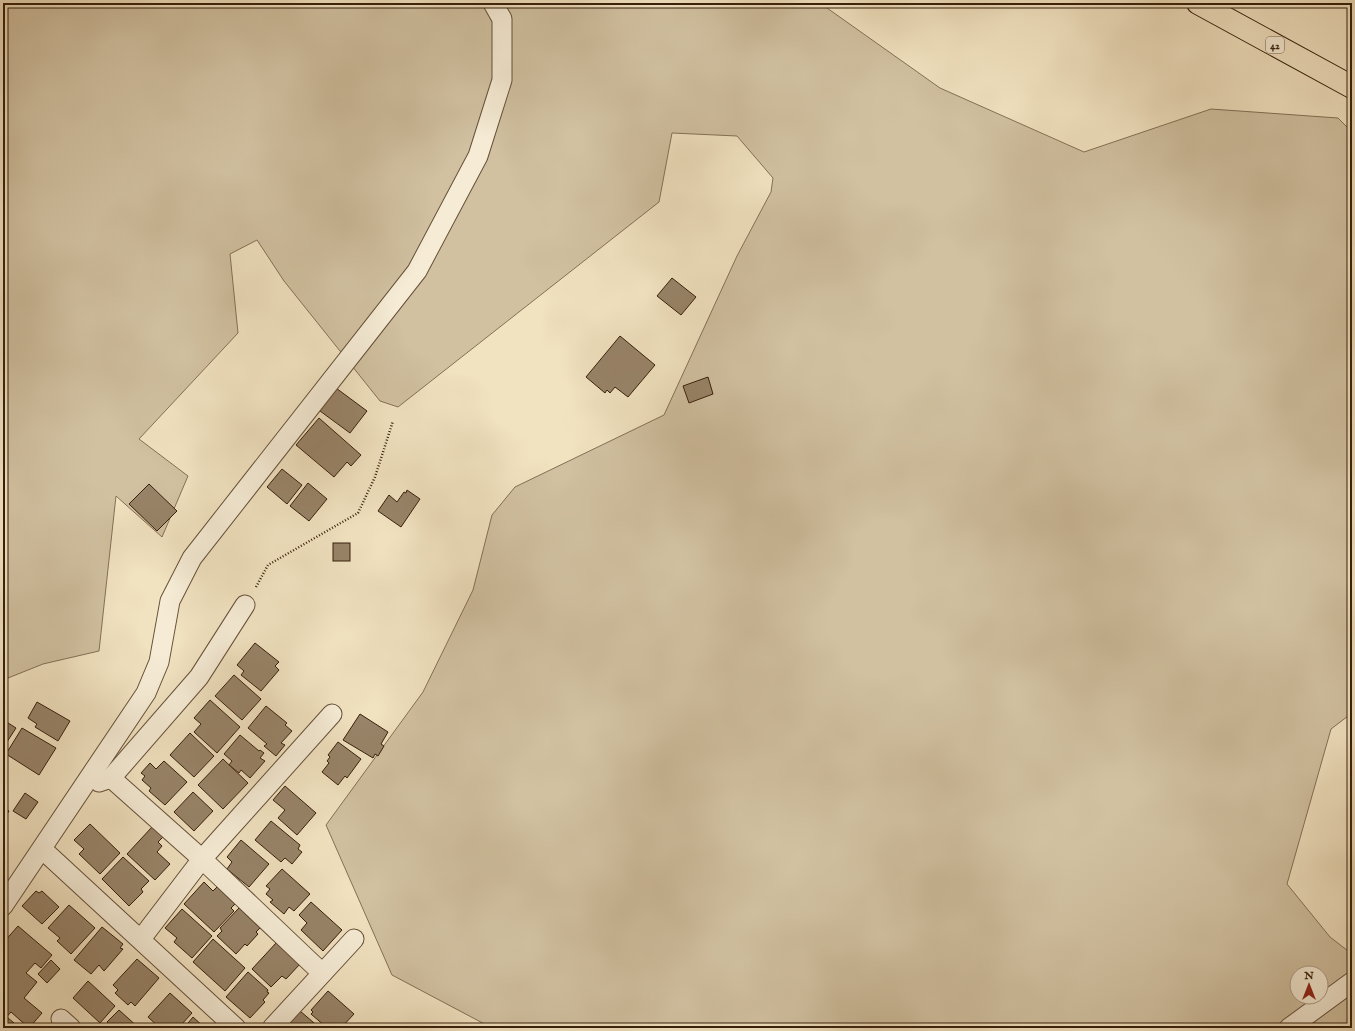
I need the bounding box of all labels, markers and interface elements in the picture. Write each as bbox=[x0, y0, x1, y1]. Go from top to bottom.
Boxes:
road number: 42 bbox=[1266, 37, 1284, 53]
north arrow bbox=[1289, 965, 1329, 1005]
text: N bbox=[1303, 969, 1314, 983]

